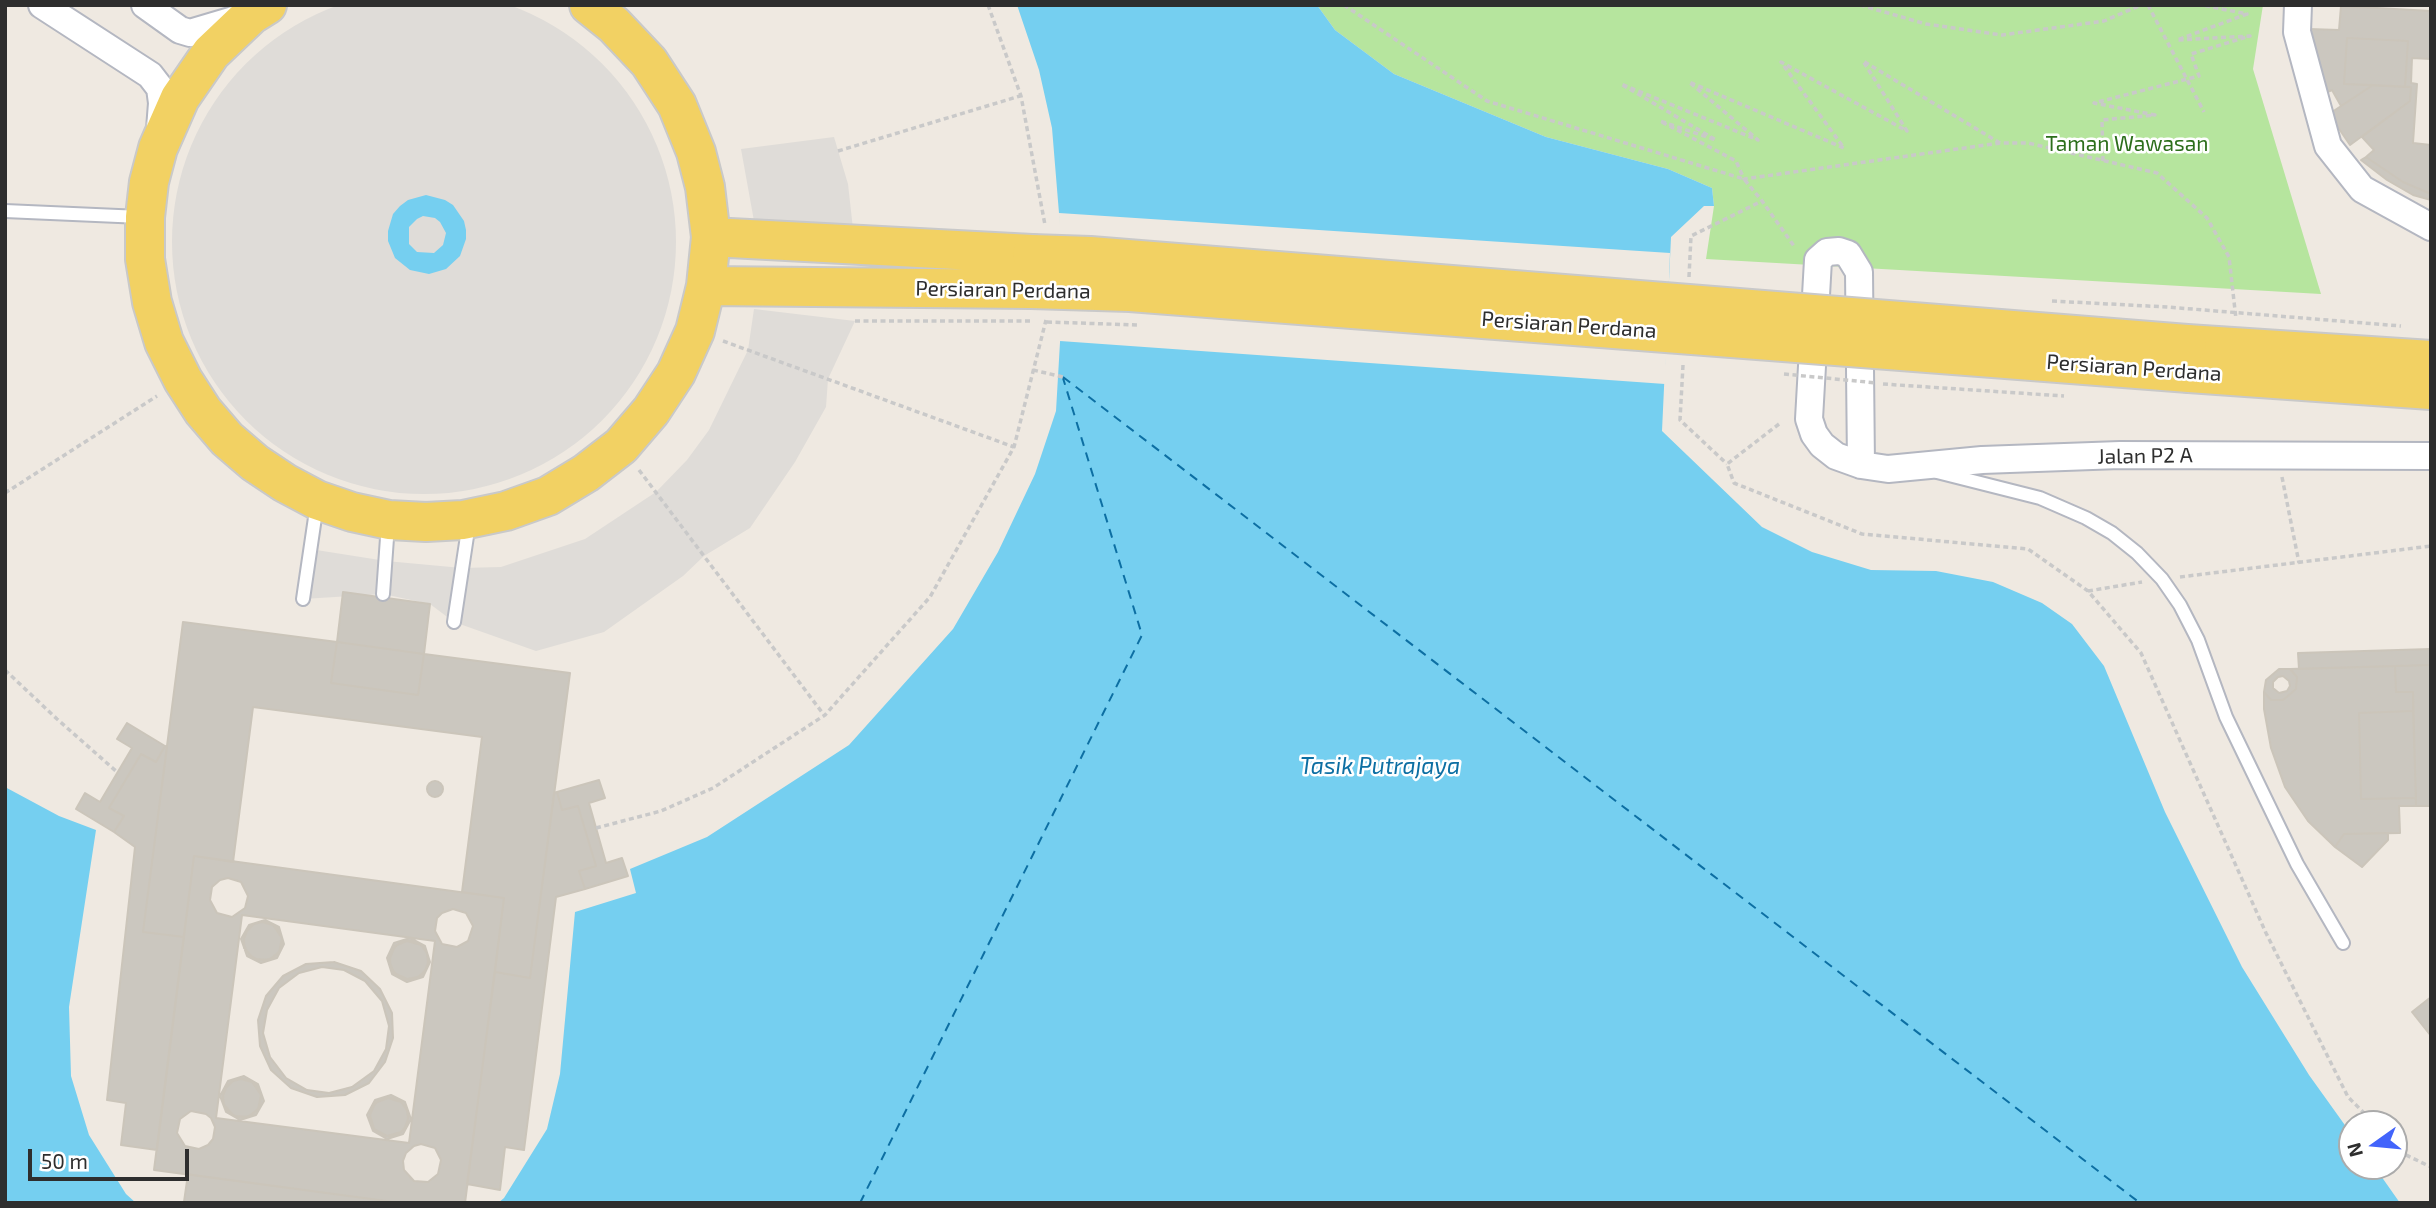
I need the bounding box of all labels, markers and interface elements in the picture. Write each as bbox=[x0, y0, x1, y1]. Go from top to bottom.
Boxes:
park label: Taman Wawasan bbox=[2046, 131, 2208, 157]
street label: Persiaran Perdana bbox=[915, 276, 1091, 304]
street label: Persiaran Perdana bbox=[1481, 306, 1657, 344]
street label: Persiaran Perdana bbox=[2046, 349, 2222, 387]
street label: Jalan P2 A bbox=[2097, 443, 2193, 469]
water label: Tasik Putrajaya bbox=[1300, 752, 1460, 780]
north arrow bbox=[2338, 1110, 2408, 1180]
scale bar bbox=[32, 1134, 192, 1178]
text: N bbox=[2341, 1140, 2367, 1160]
text: 50 m bbox=[41, 1148, 88, 1173]

